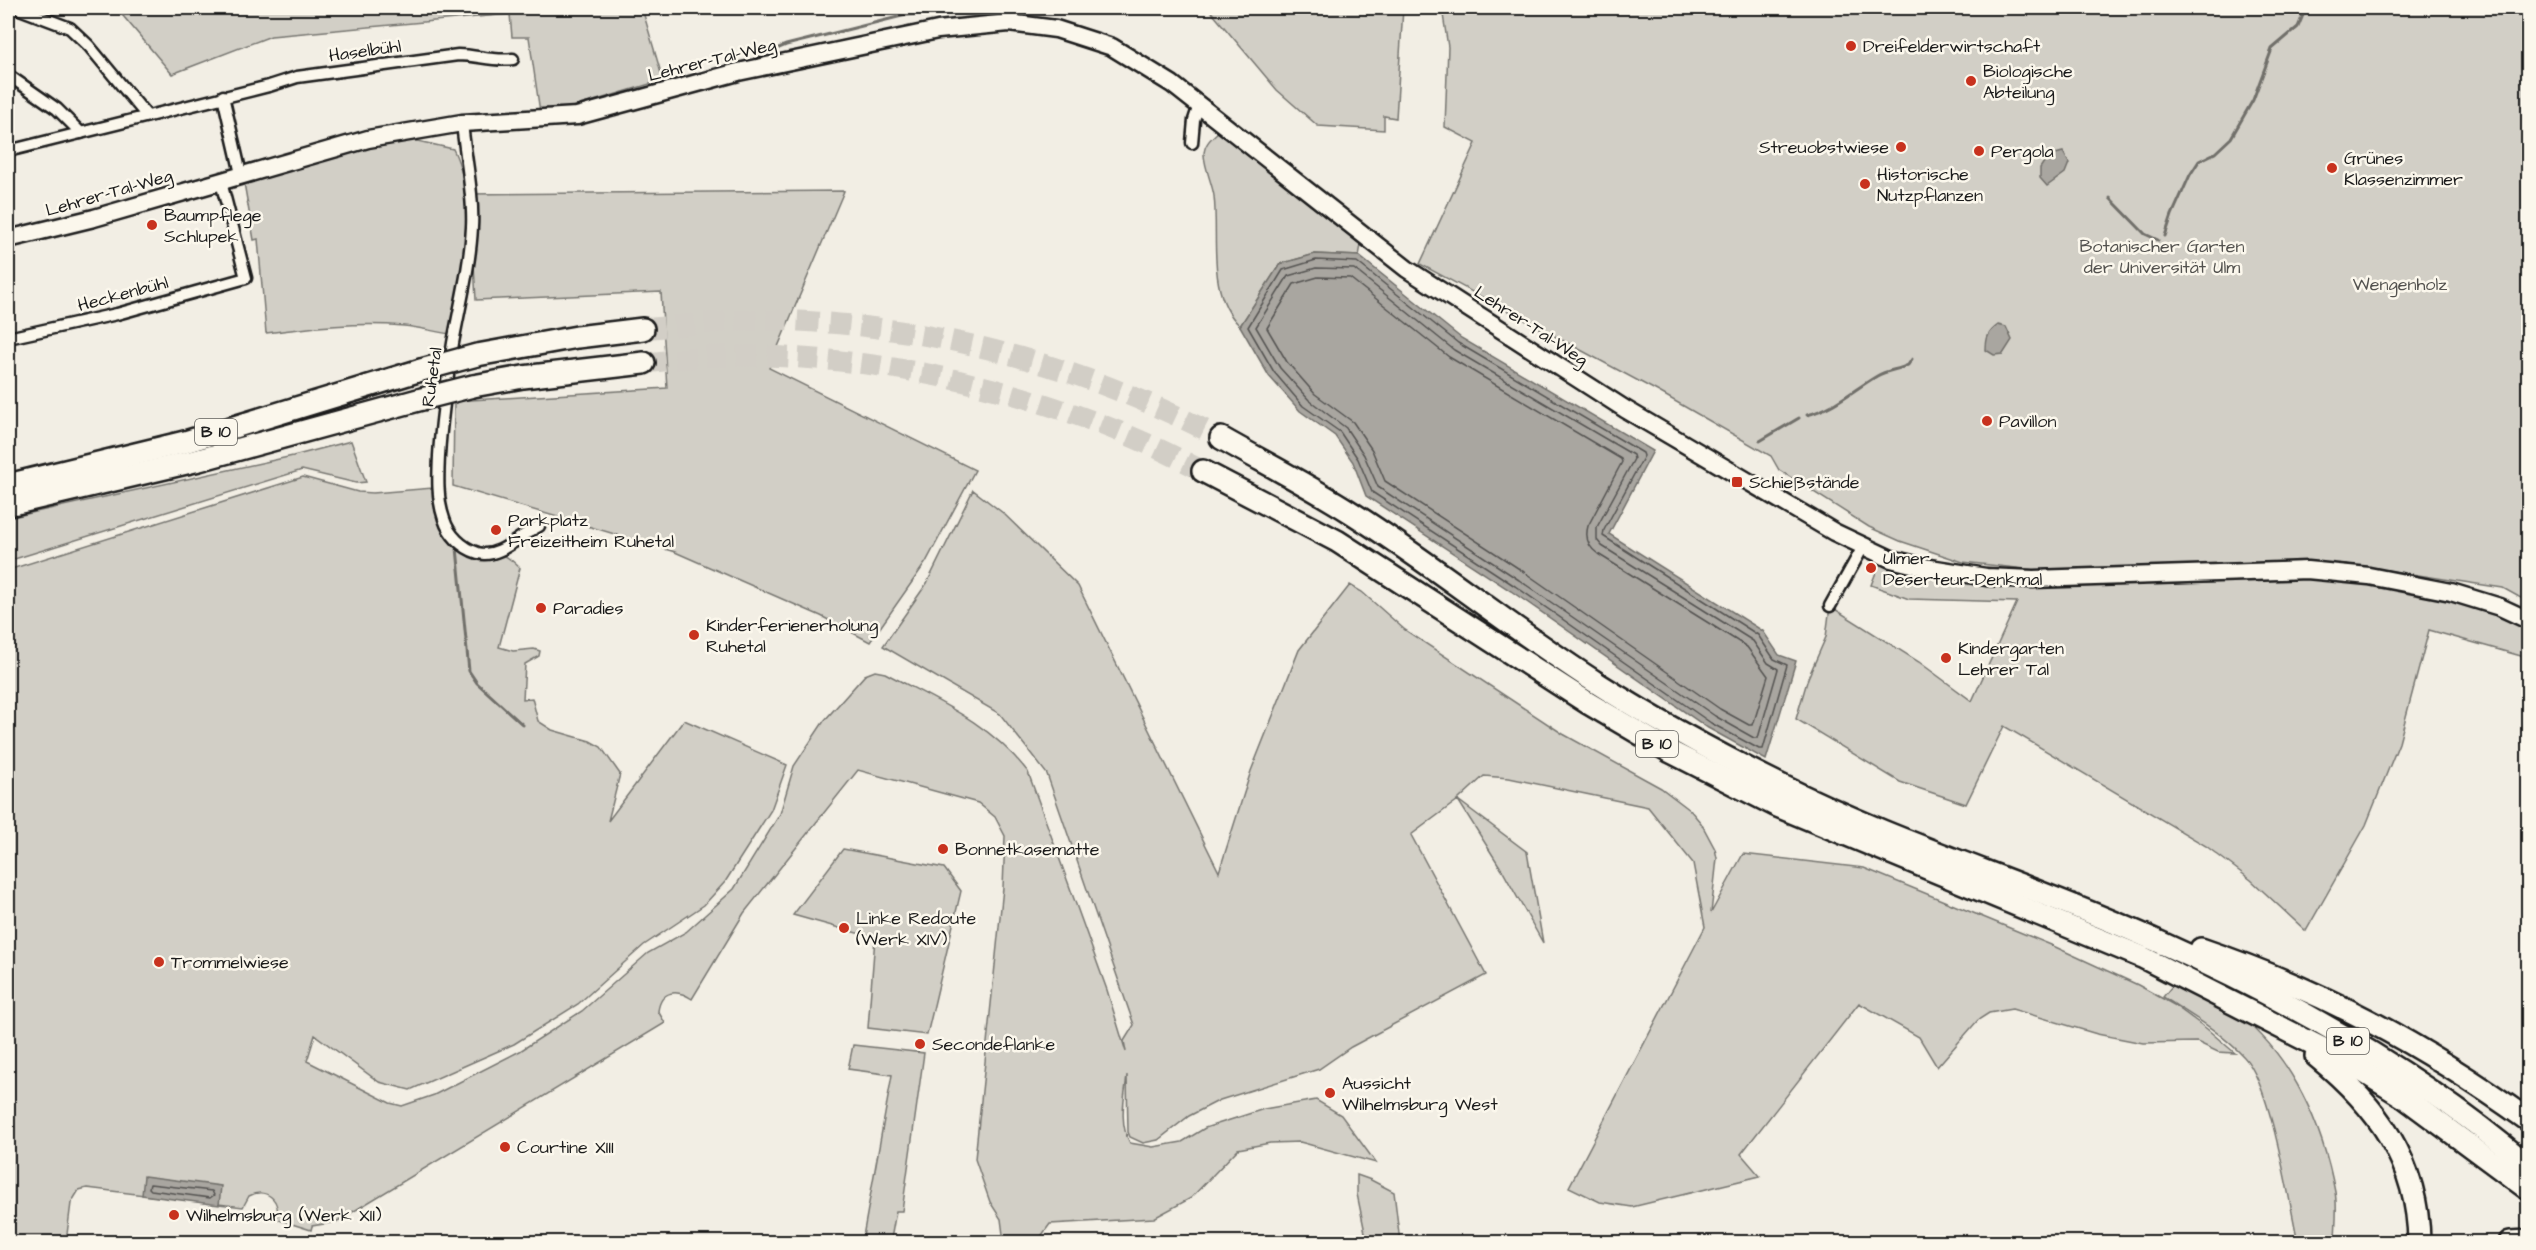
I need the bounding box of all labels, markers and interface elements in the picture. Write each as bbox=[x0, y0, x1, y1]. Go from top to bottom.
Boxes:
street label: Lehrer-Tal-Weg bbox=[645, 32, 779, 89]
street label: Haselbühl bbox=[327, 34, 403, 68]
place label: Dreifelderwirtschaft bbox=[1863, 34, 2041, 59]
marker: Dreifelderwirtschaft bbox=[1844, 39, 1858, 53]
place label: Biologische Abteilung bbox=[1983, 59, 2073, 106]
marker: Biologische Abteilung bbox=[1964, 74, 1978, 88]
place label: Streuobstwiese bbox=[1759, 135, 1889, 160]
place label: Pergola bbox=[1991, 139, 2054, 165]
marker: Streuobstwiese bbox=[1894, 140, 1908, 154]
marker: Pergola bbox=[1972, 144, 1986, 158]
place label: Grünes Klassenzimmer bbox=[2344, 146, 2463, 192]
marker: Grünes Klassenzimmer bbox=[2325, 161, 2339, 175]
place label: Historische Nutzpflanzen bbox=[1877, 162, 1983, 208]
street label: Lehrer-Tal-Weg bbox=[43, 163, 176, 224]
marker: Historische Nutzpflanzen bbox=[1858, 177, 1872, 191]
place label: Baumpflege Schlupek bbox=[164, 203, 262, 249]
marker: Baumpflege Schlupek bbox=[145, 218, 159, 232]
park label: Botanischer Garten der Universität Ulm bbox=[2080, 234, 2244, 280]
street label: Heckenbühl bbox=[75, 270, 171, 318]
park label: Wengenholz bbox=[2353, 272, 2447, 298]
street label: Lehrer-Tal-Weg bbox=[1469, 280, 1593, 373]
street label: Ruhetal bbox=[415, 345, 449, 408]
place label: Pavillon bbox=[1999, 409, 2056, 434]
marker: Pavillon bbox=[1980, 414, 1994, 428]
road number: B 10 bbox=[195, 419, 237, 445]
place label: Schießstände bbox=[1749, 470, 1860, 495]
marker: Schießstände bbox=[1730, 475, 1744, 489]
place label: Parkplatz Freizeitheim Ruhetal bbox=[508, 508, 674, 554]
marker: Parkplatz Freizeitheim Ruhetal bbox=[489, 523, 503, 537]
place label: Ulmer Deserteur-Denkmal bbox=[1883, 546, 2042, 592]
marker: Ulmer Deserteur-Denkmal bbox=[1864, 561, 1878, 575]
place label: Paradies bbox=[553, 596, 623, 621]
marker: Paradies bbox=[534, 601, 548, 615]
place label: Kinderferienerholung Ruhetal bbox=[706, 613, 878, 659]
marker: Kinderferienerholung Ruhetal bbox=[687, 628, 701, 642]
place label: Kindergarten Lehrer Tal bbox=[1958, 636, 2064, 682]
marker: Kindergarten Lehrer Tal bbox=[1939, 651, 1953, 665]
road number: B 10 bbox=[1636, 731, 1678, 757]
place label: Bonnetkasematte bbox=[955, 837, 1100, 862]
marker: Bonnetkasematte bbox=[936, 842, 950, 856]
place label: Linke Redoute (Werk XIV) bbox=[856, 906, 977, 952]
marker: Linke Redoute (Werk XIV) bbox=[837, 921, 851, 935]
place label: Trommelwiese bbox=[171, 950, 289, 975]
marker: Trommelwiese bbox=[152, 955, 166, 969]
road number: B 10 bbox=[2327, 1028, 2369, 1054]
place label: Secondeflanke bbox=[932, 1032, 1056, 1057]
marker: Secondeflanke bbox=[913, 1037, 927, 1051]
place label: Aussicht Wilhelmsburg West bbox=[1342, 1071, 1498, 1118]
marker: Aussicht Wilhelmsburg West bbox=[1323, 1086, 1337, 1100]
place label: Courtine XIII bbox=[517, 1135, 614, 1160]
marker: Courtine XIII bbox=[498, 1140, 512, 1154]
place label: Wilhelmsburg (Werk XII) bbox=[186, 1203, 381, 1229]
marker: Wilhelmsburg (Werk XII) bbox=[167, 1208, 181, 1222]

